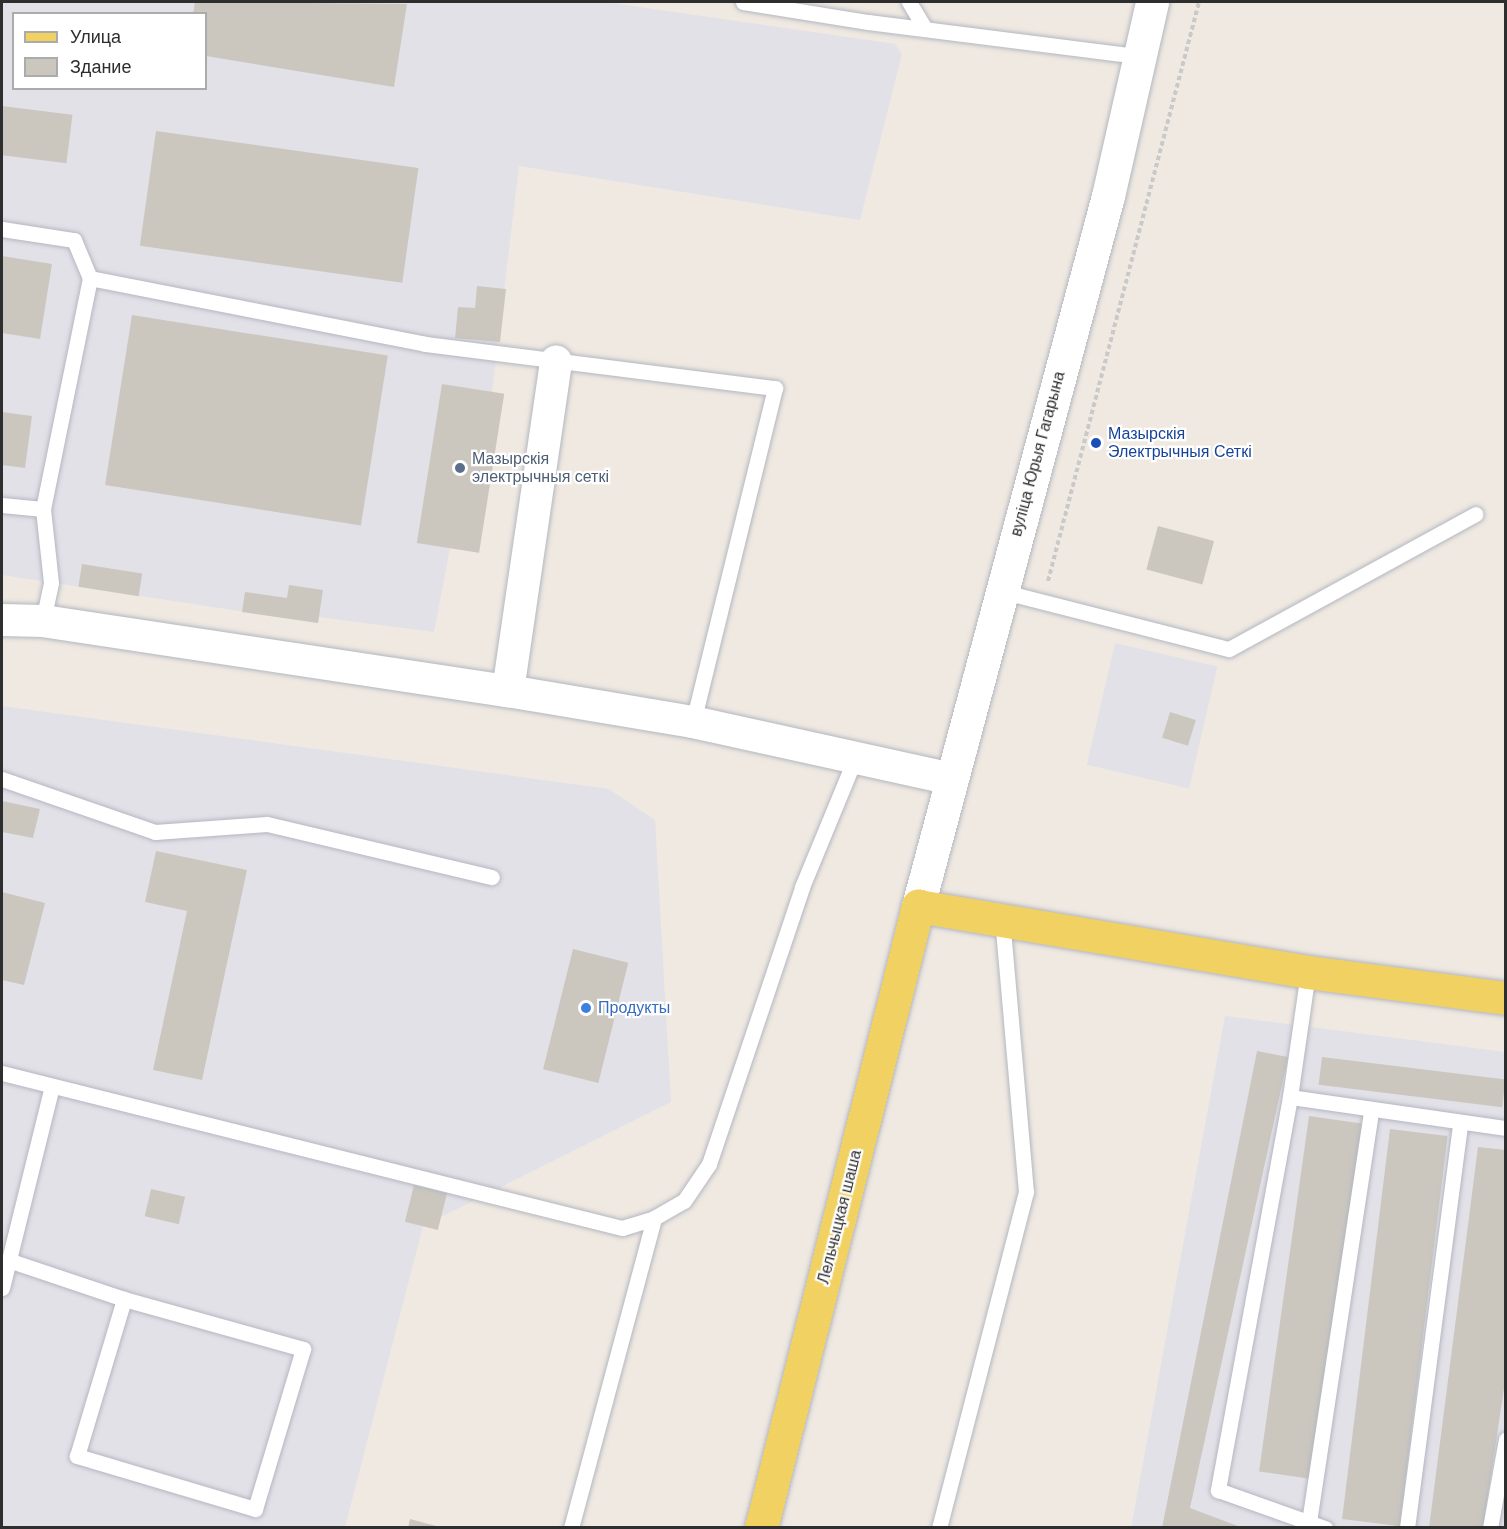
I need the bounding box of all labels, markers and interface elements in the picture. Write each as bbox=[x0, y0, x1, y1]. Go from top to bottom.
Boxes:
legend bbox=[12, 12, 207, 90]
text: Улица bbox=[70, 27, 121, 47]
text: Здание bbox=[70, 57, 131, 77]
street label: вуліца Юрыя Гагарына bbox=[1007, 369, 1069, 539]
place label: Мазырскія Электрычныя Сеткі bbox=[1108, 424, 1252, 462]
marker: Мазырскія Электрычныя Сеткі bbox=[1089, 436, 1103, 450]
place label: Мазырскія электрычныя сеткі bbox=[472, 449, 609, 487]
marker: Мазырскія электрычныя сеткі bbox=[453, 461, 467, 475]
place label: Продукты bbox=[598, 998, 670, 1018]
marker: Продукты bbox=[579, 1001, 593, 1015]
street label: Лельчыцкая шаша bbox=[814, 1148, 866, 1286]

